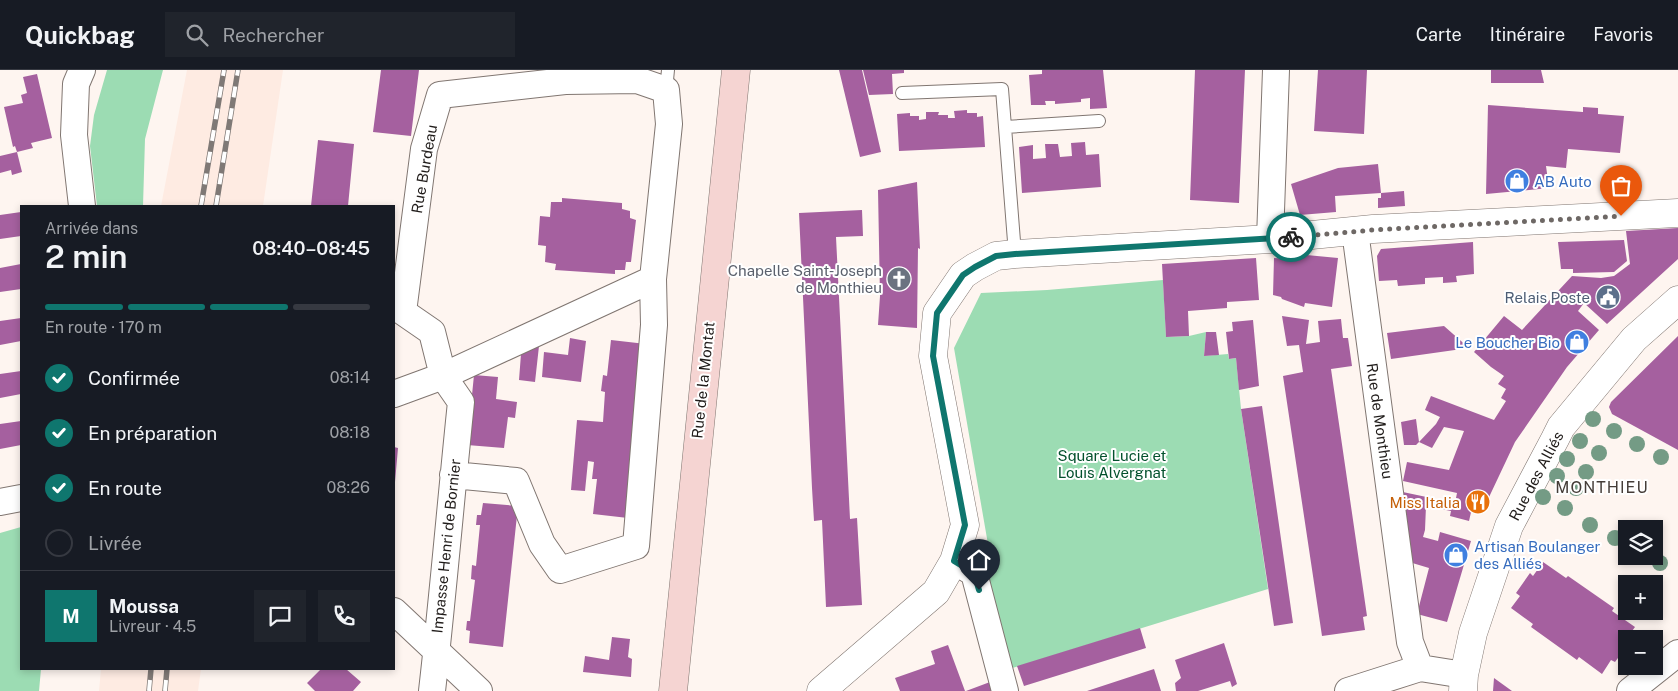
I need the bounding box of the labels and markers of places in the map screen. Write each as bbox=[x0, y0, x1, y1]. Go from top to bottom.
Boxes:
pin bbox=[1600, 165, 1642, 216]
shop icon: AB Auto bbox=[1504, 168, 1530, 194]
place label: AB Auto bbox=[1534, 173, 1592, 190]
place label: Chapelle Saint-Joseph de Monthieu bbox=[728, 262, 882, 296]
church icon: Chapelle Saint-Joseph de Monthieu bbox=[886, 266, 912, 292]
public building icon: Relais Poste bbox=[1595, 284, 1621, 310]
place label: Relais Poste bbox=[1505, 289, 1590, 306]
shop icon: Le Boucher Bio bbox=[1564, 329, 1590, 355]
place label: Le Boucher Bio bbox=[1455, 334, 1560, 351]
restaurant icon: Miss Italia bbox=[1465, 489, 1491, 515]
place label: Miss Italia bbox=[1390, 494, 1460, 511]
place label: Artisan Boulanger des Alliés bbox=[1474, 538, 1600, 572]
pin bbox=[958, 539, 1000, 590]
shop icon: Artisan Boulanger des Alliés bbox=[1443, 542, 1469, 568]

